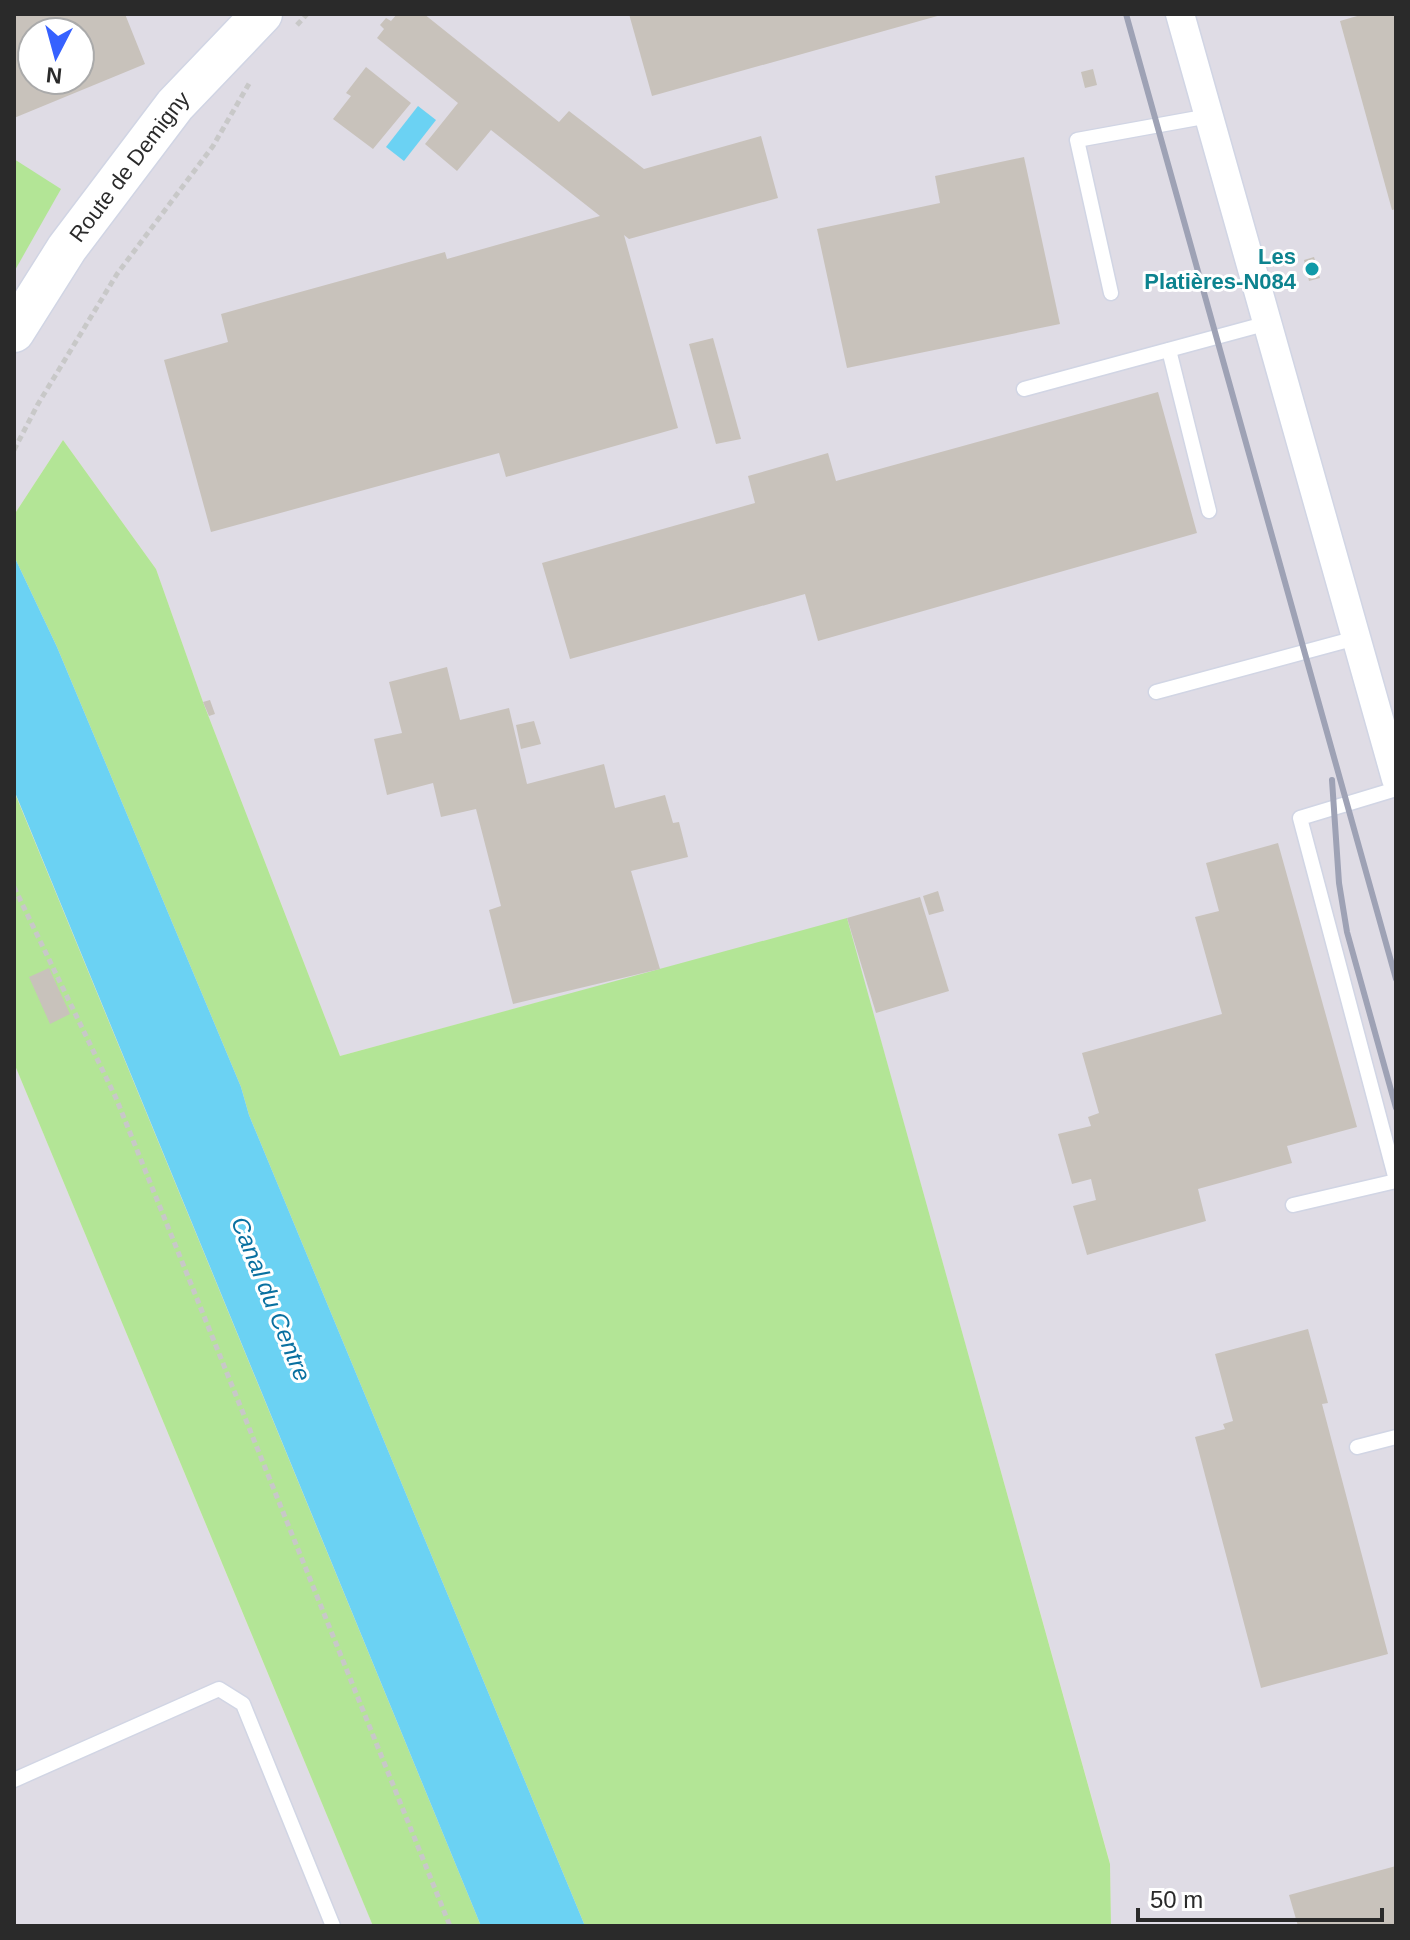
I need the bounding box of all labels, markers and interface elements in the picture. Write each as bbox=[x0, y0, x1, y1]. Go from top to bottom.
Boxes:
north arrow bbox=[16, 16, 96, 96]
text: N bbox=[45, 62, 63, 89]
street label: Route de Demigny bbox=[64, 86, 195, 247]
place label: Les Platières-N084 bbox=[1144, 244, 1297, 294]
marker: Les Platières-N084 bbox=[1303, 260, 1321, 278]
water label: Canal du Centre bbox=[226, 1213, 317, 1385]
scale bar bbox=[1138, 1872, 1382, 1922]
text: 50 m bbox=[1150, 1886, 1203, 1913]

